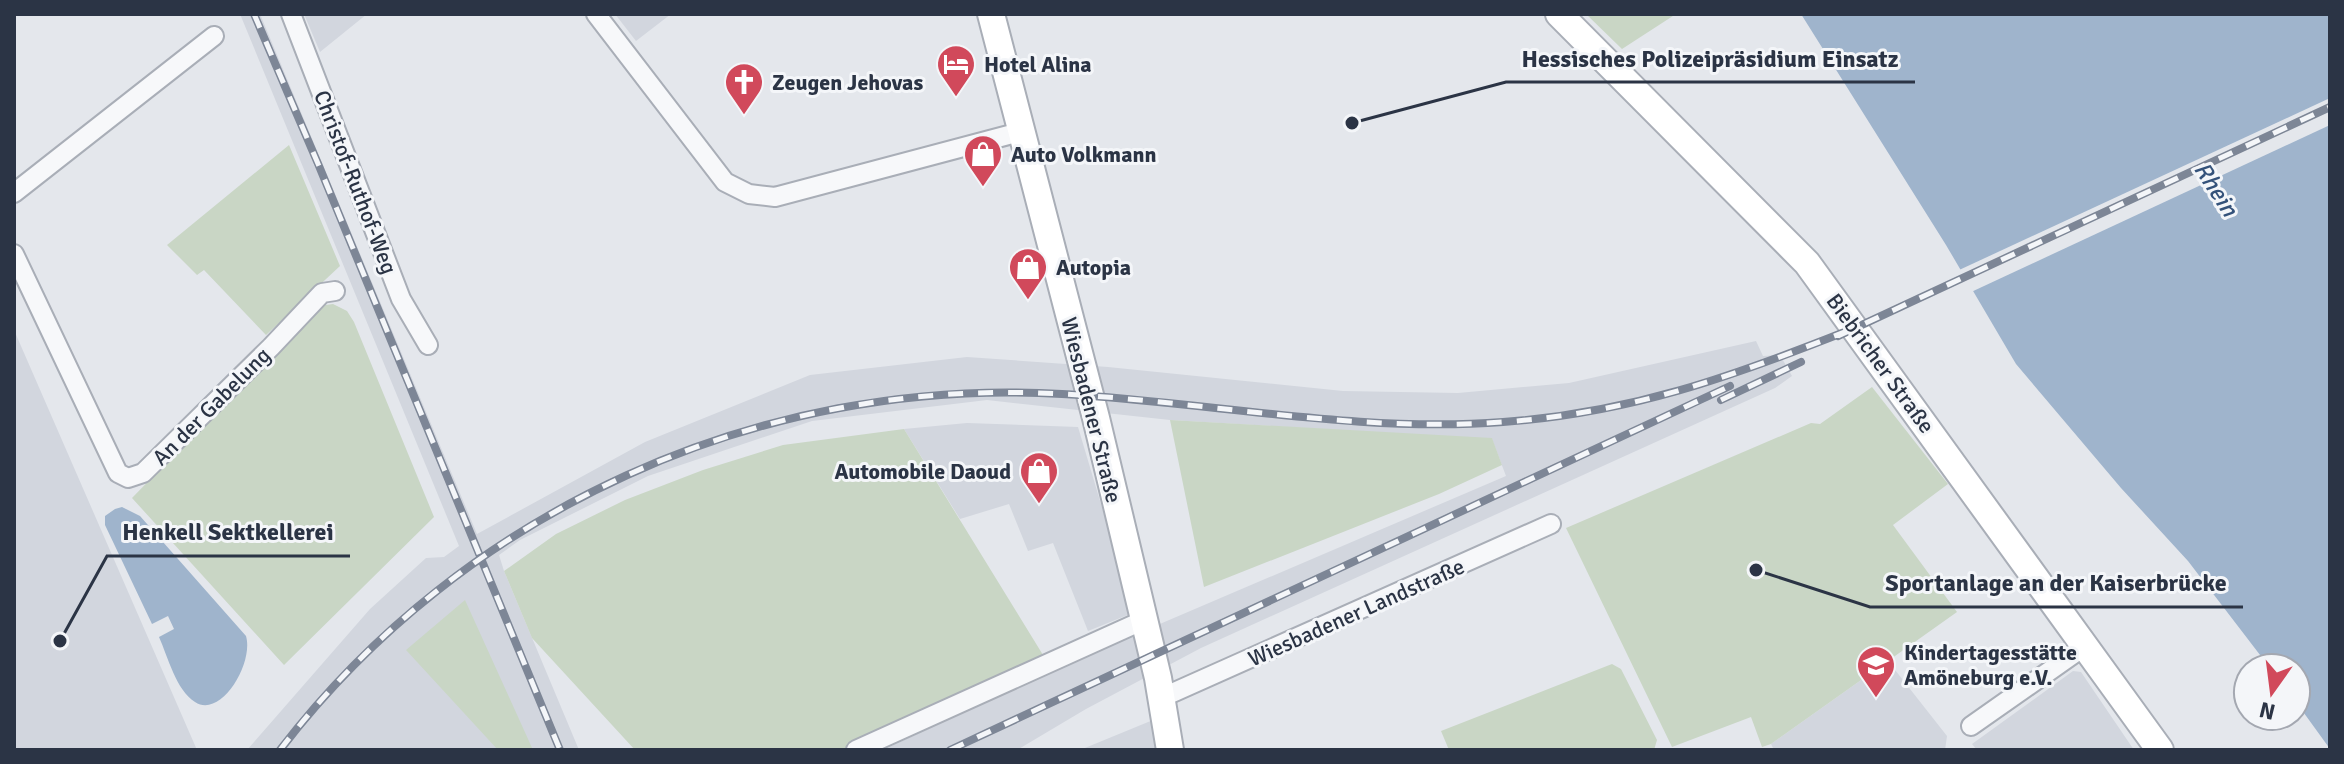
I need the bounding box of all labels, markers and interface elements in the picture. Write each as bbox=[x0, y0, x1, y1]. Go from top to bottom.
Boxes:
callout: Hessisches Polizeipräsidium Einsatz bbox=[1506, 34, 1915, 82]
hotel icon: Hotel Alina bbox=[935, 43, 977, 98]
text: Hessisches Polizeipräsidium Einsatz bbox=[1521, 44, 1899, 74]
place label: Hotel Alina bbox=[984, 51, 1092, 78]
church icon: Zeugen Jehovas bbox=[723, 61, 765, 116]
place label: Zeugen Jehovas bbox=[772, 69, 923, 96]
street label: Christof-Ruthof-Weg bbox=[308, 87, 403, 278]
shop icon: Auto Volkmann bbox=[962, 133, 1004, 188]
place label: Auto Volkmann bbox=[1011, 141, 1157, 168]
water label: Rhein bbox=[2187, 156, 2245, 223]
shop icon: Autopia bbox=[1007, 246, 1049, 301]
place label: Autopia bbox=[1056, 254, 1131, 281]
street label: Biebricher Straße bbox=[1821, 288, 1940, 439]
street label: Wiesbadener Straße bbox=[1055, 314, 1128, 506]
street label: An der Gabelung bbox=[147, 342, 276, 471]
shop icon: Automobile Daoud bbox=[1018, 450, 1060, 505]
place label: Automobile Daoud bbox=[835, 458, 1011, 485]
callout: Henkell Sektkellerei bbox=[107, 508, 350, 556]
text: Henkell Sektkellerei bbox=[122, 517, 334, 547]
street label: Wiesbadener Landstraße bbox=[1244, 553, 1469, 672]
callout: Sportanlage an der Kaiserbrücke bbox=[1870, 559, 2243, 607]
text: Sportanlage an der Kaiserbrücke bbox=[1885, 568, 2227, 598]
place label: Kindertagesstätte Amöneburg e.V. bbox=[1904, 639, 2077, 691]
school or university icon: Kindertagesstätte Amöneburg e.V. bbox=[1855, 644, 1897, 699]
north arrow bbox=[2232, 652, 2312, 732]
text: N bbox=[2257, 696, 2278, 726]

